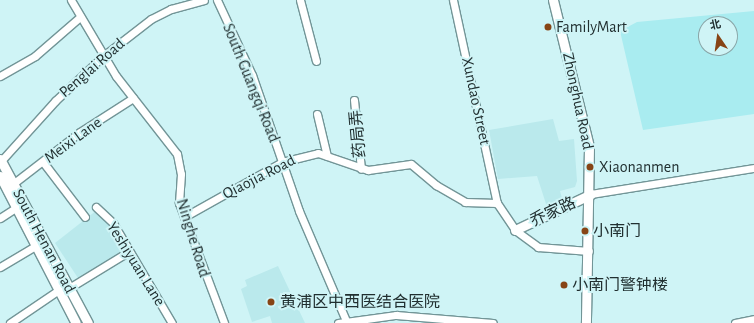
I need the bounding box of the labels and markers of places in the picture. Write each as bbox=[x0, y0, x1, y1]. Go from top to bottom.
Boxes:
place label: FamilyMart bbox=[556, 17, 627, 37]
marker: FamilyMart bbox=[543, 22, 553, 32]
place label: Xiaonanmen bbox=[599, 157, 679, 177]
marker: Xiaonanmen bbox=[584, 161, 596, 173]
place label: 小南门 bbox=[593, 221, 641, 241]
marker: 小南门 bbox=[580, 226, 590, 236]
place label: 小南门警钟楼 bbox=[572, 275, 668, 295]
marker: 小南门警钟楼 bbox=[559, 280, 569, 290]
place label: 黄浦区中西医结合医院 bbox=[280, 292, 440, 312]
marker: 黄浦区中西医结合医院 bbox=[265, 296, 277, 308]

